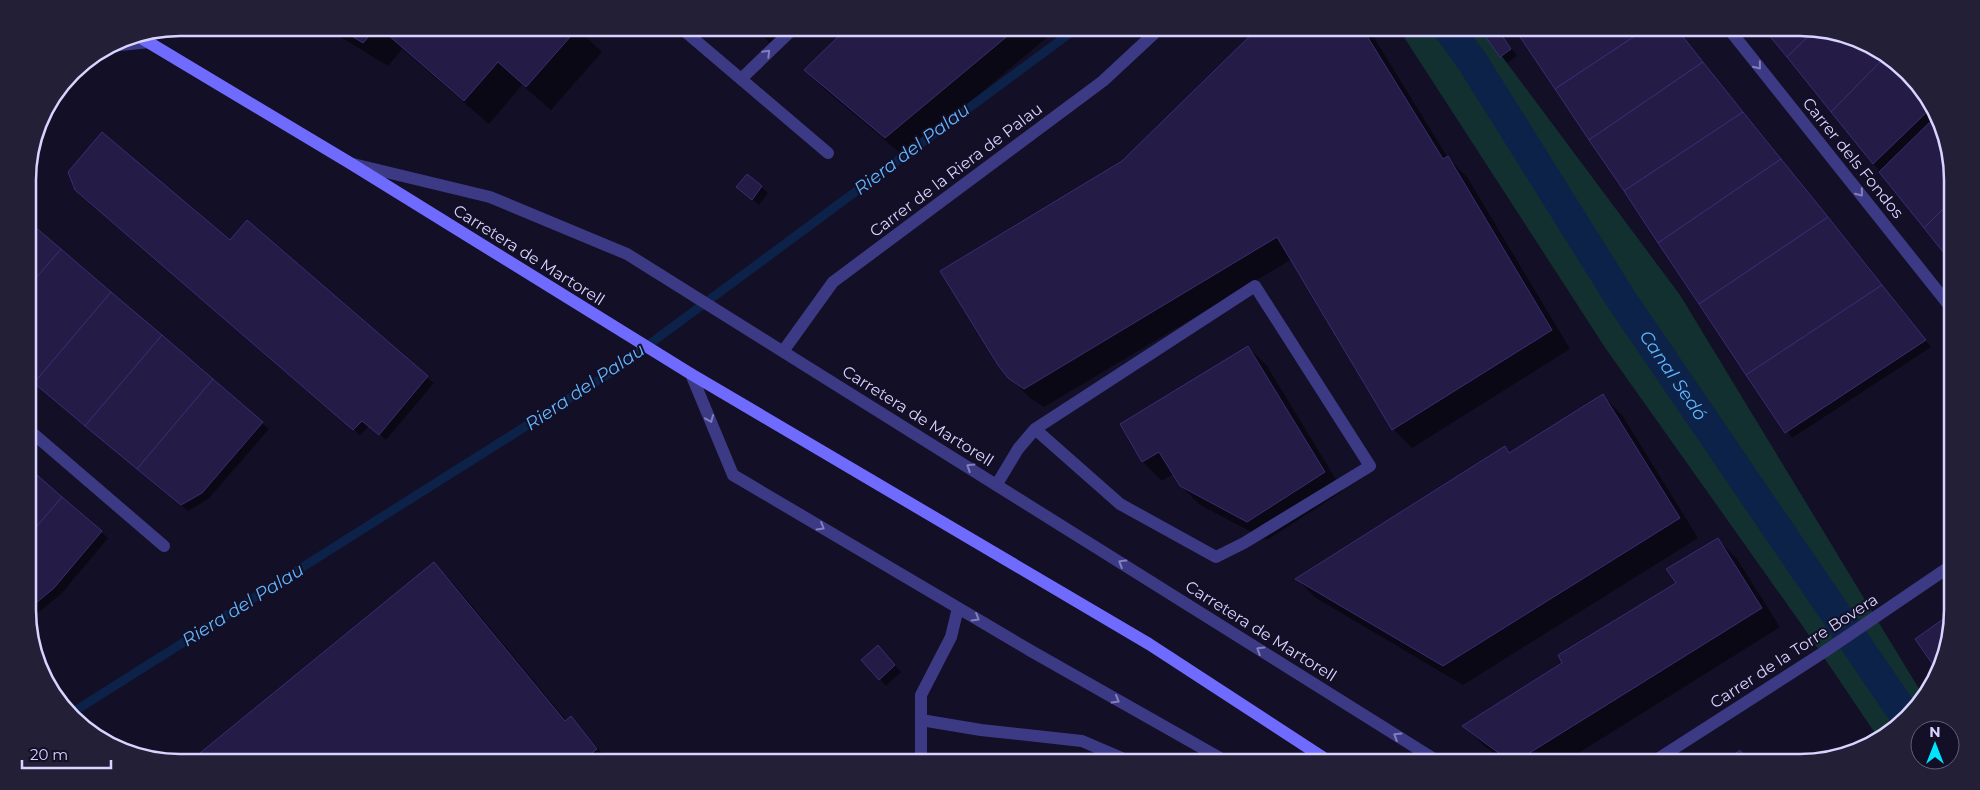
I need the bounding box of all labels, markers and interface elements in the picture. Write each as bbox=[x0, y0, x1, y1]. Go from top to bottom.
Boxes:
one-way arrow bbox=[761, 50, 770, 59]
one-way arrow bbox=[1753, 60, 1762, 69]
street label: Carrer dels Fondos bbox=[1799, 94, 1908, 222]
water label: Riera del Palau bbox=[850, 98, 974, 200]
street label: Carrer de la Riera de Palau bbox=[866, 99, 1046, 241]
one-way arrow bbox=[1854, 187, 1862, 196]
street label: Carretera de Martorell bbox=[450, 201, 608, 309]
water label: Canal Sedó bbox=[1635, 326, 1711, 425]
water label: Riera del Palau bbox=[521, 339, 649, 435]
street label: Carretera de Martorell bbox=[839, 362, 997, 470]
one-way arrow bbox=[703, 414, 714, 423]
one-way arrow bbox=[966, 464, 975, 474]
one-way arrow bbox=[815, 521, 824, 531]
water label: Riera del Palau bbox=[178, 559, 308, 651]
one-way arrow bbox=[1119, 560, 1128, 570]
street label: Carretera de Martorell bbox=[1182, 577, 1340, 685]
street label: Carrer de la Torre Bovera bbox=[1707, 590, 1881, 712]
one-way arrow bbox=[970, 612, 979, 622]
one-way arrow bbox=[1256, 647, 1265, 656]
one-way arrow bbox=[1111, 693, 1120, 703]
north arrow bbox=[1910, 720, 1960, 770]
text: N bbox=[1929, 723, 1941, 741]
one-way arrow bbox=[1394, 733, 1403, 743]
scale bar bbox=[22, 738, 111, 770]
text: 20 m bbox=[30, 745, 68, 764]

